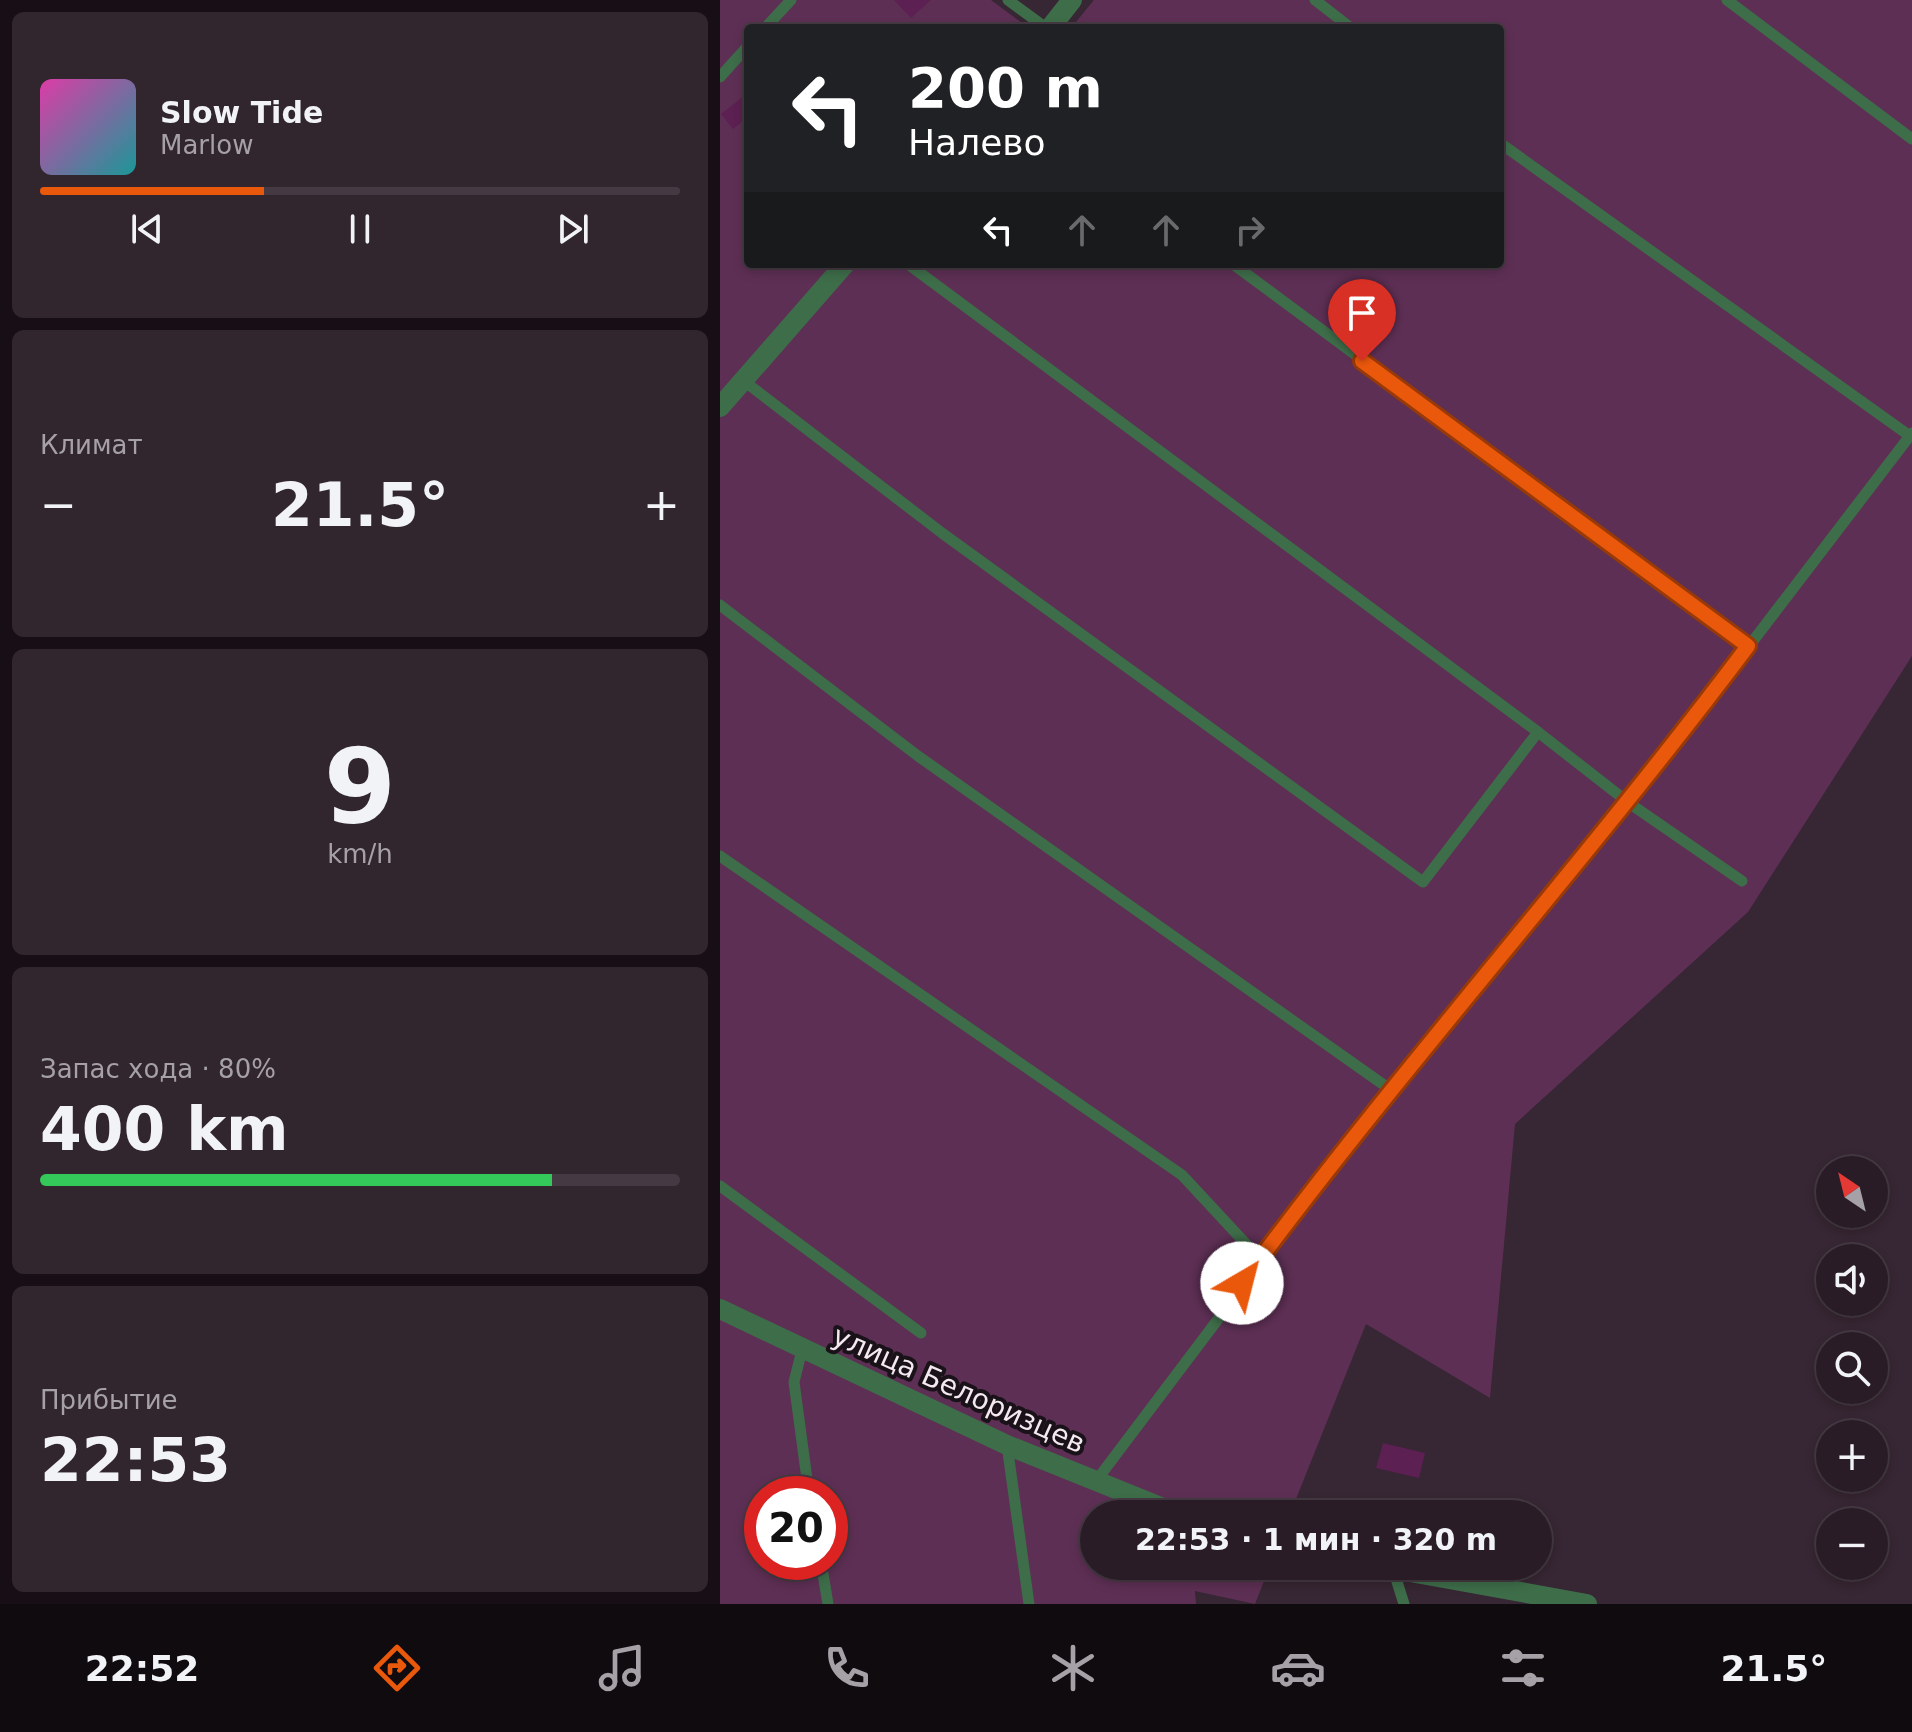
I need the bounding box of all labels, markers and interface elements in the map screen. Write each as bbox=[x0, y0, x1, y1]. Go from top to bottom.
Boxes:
text: 200 m bbox=[908, 55, 1103, 120]
icon: left bbox=[776, 56, 880, 160]
text: Slow Tide bbox=[160, 95, 323, 130]
text: Налево bbox=[908, 122, 1046, 163]
text: Marlow bbox=[160, 130, 253, 160]
icon: previous bbox=[125, 207, 169, 251]
icon: pause bbox=[338, 207, 382, 251]
icon: next bbox=[551, 207, 595, 251]
icon: left bbox=[976, 208, 1020, 252]
icon: ahead bbox=[1060, 208, 1104, 252]
icon: ahead bbox=[1144, 208, 1188, 252]
icon: right bbox=[1228, 208, 1272, 252]
pin bbox=[1328, 279, 1396, 361]
icon: arrive bbox=[1340, 291, 1384, 335]
text: Климат bbox=[40, 430, 143, 460]
text: 21.5° bbox=[271, 470, 449, 540]
text: − bbox=[40, 479, 77, 530]
text: + bbox=[643, 479, 680, 530]
text: 9 bbox=[324, 726, 396, 848]
text: km/h bbox=[327, 839, 393, 869]
text: Запас хода · 80% bbox=[40, 1054, 276, 1084]
text: 400 km bbox=[40, 1094, 289, 1164]
north arrow bbox=[1816, 1156, 1888, 1228]
map controls bbox=[1816, 1156, 1888, 1580]
position arrow bbox=[1200, 1241, 1284, 1325]
button: sound bbox=[1816, 1244, 1888, 1316]
street label: улица Белоризцев bbox=[827, 1319, 1090, 1460]
button: search bbox=[1816, 1332, 1888, 1404]
text: Прибытие bbox=[40, 1385, 178, 1415]
button: + bbox=[1816, 1420, 1888, 1492]
text: 22:53 bbox=[40, 1425, 231, 1495]
speed limit sign: 20 bbox=[744, 1476, 848, 1580]
button: − bbox=[1816, 1508, 1888, 1580]
text: 22:53 · 1 мин · 320 m bbox=[1135, 1522, 1497, 1557]
icon: directions bbox=[369, 1640, 425, 1696]
icon: music bbox=[594, 1640, 650, 1696]
icon: phone bbox=[819, 1640, 875, 1696]
icon: climate bbox=[1045, 1640, 1101, 1696]
icon: car bbox=[1270, 1640, 1326, 1696]
icon: filters bbox=[1495, 1640, 1551, 1696]
text: 22:52 bbox=[85, 1648, 199, 1689]
text: 21.5° bbox=[1720, 1648, 1827, 1689]

